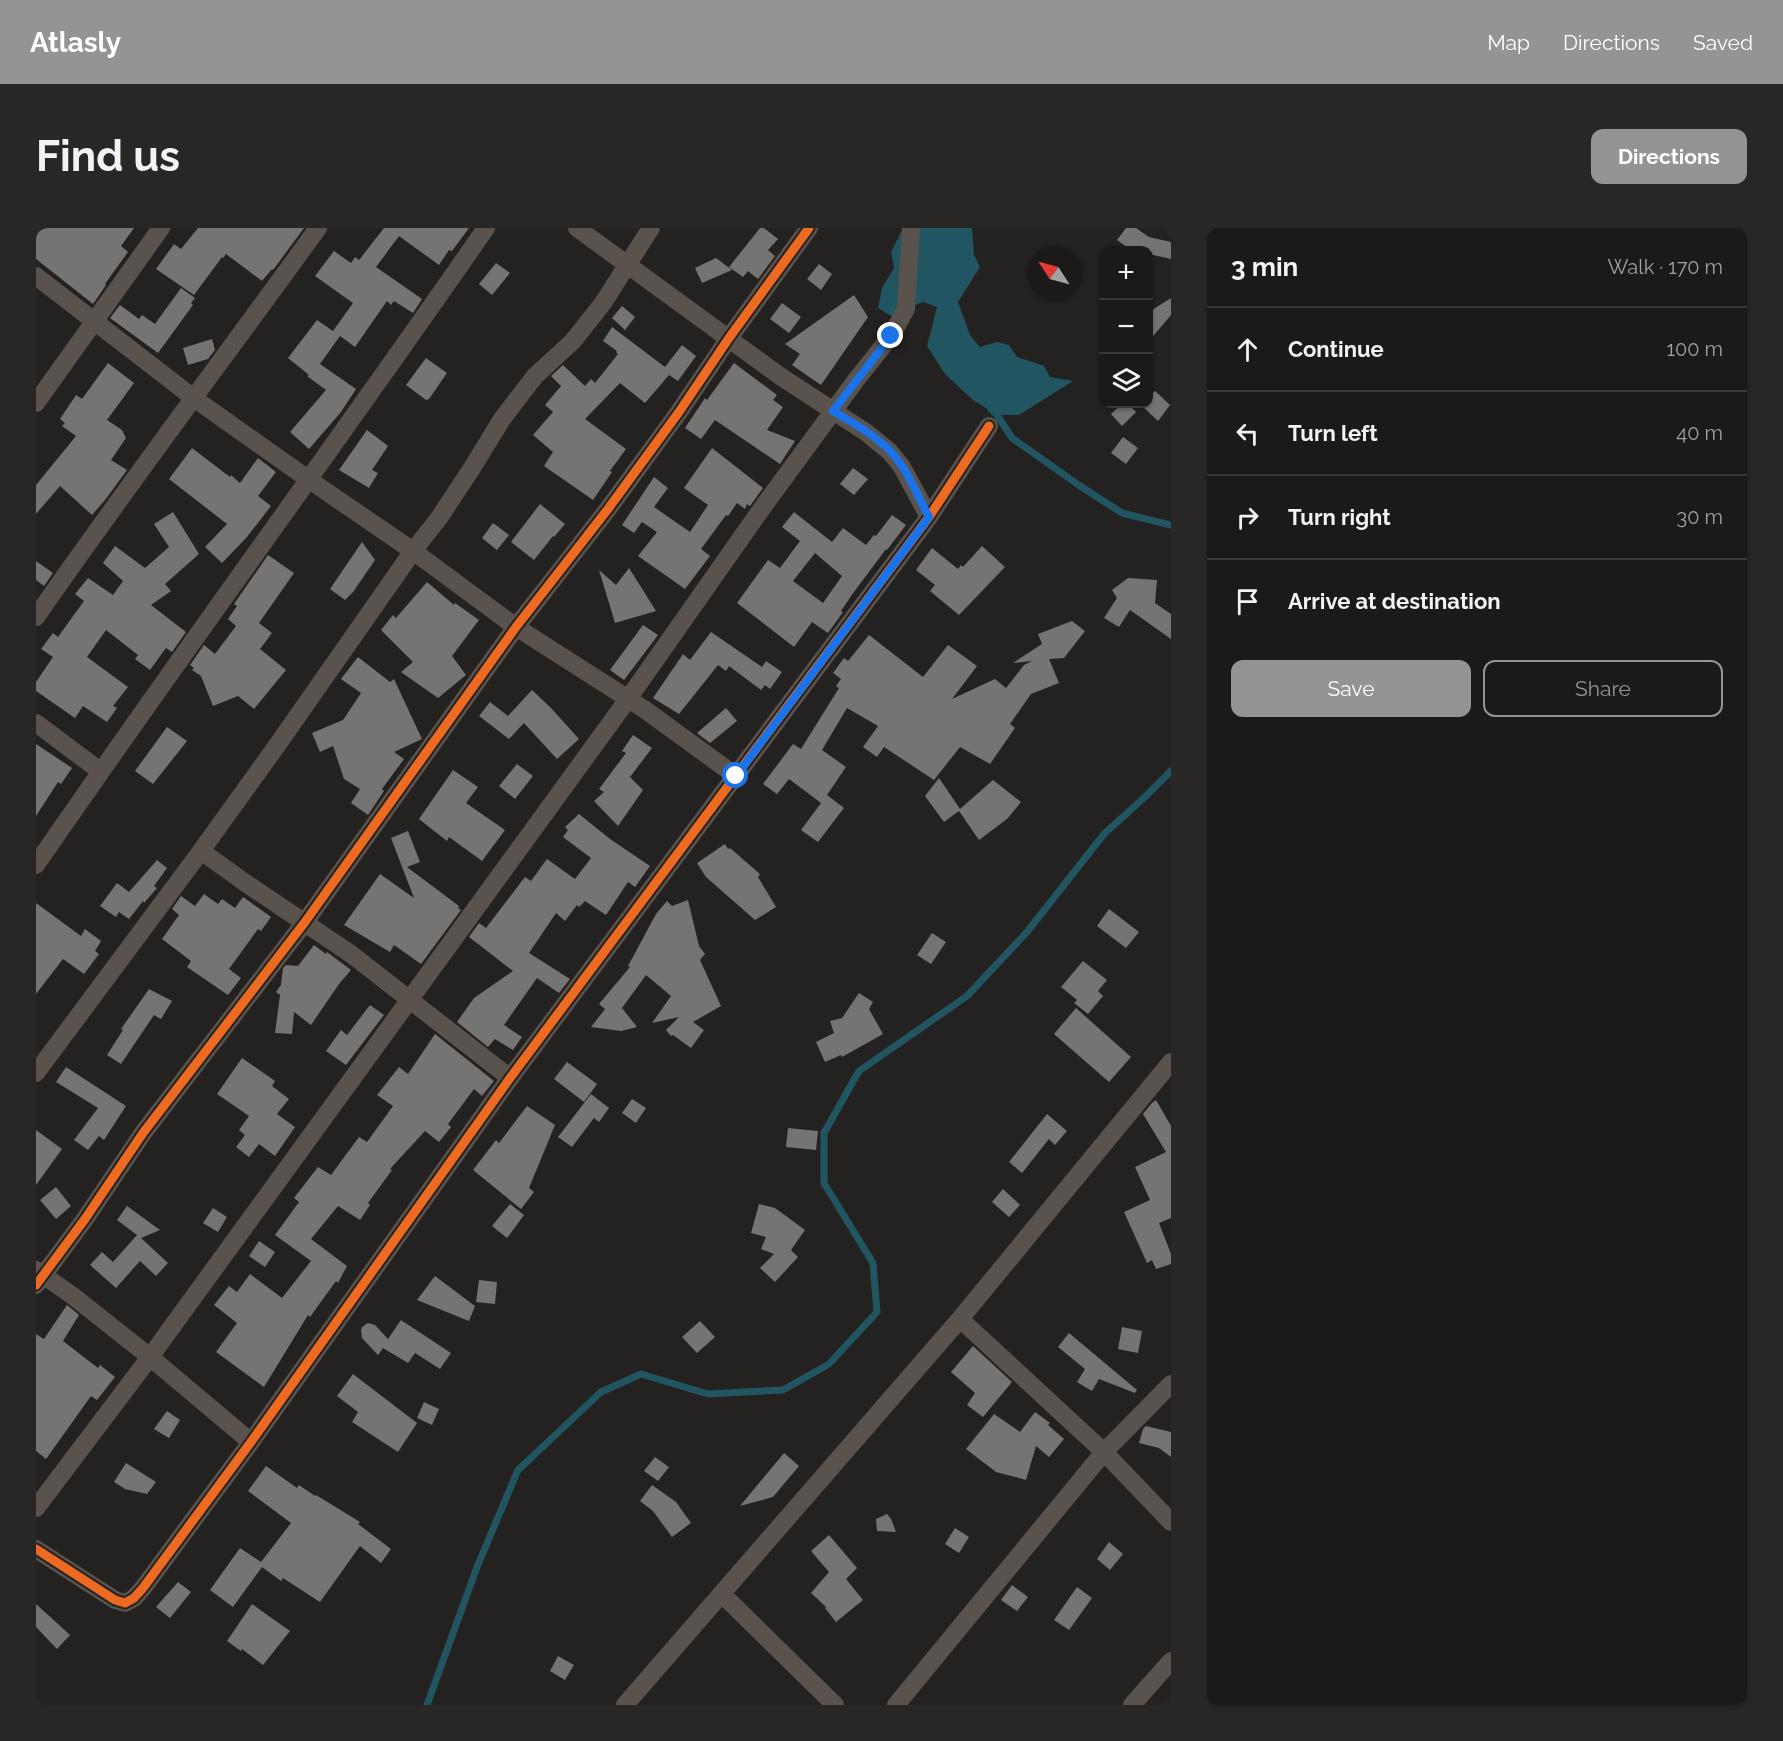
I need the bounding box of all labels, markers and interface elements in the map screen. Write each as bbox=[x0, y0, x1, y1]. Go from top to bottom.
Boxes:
text: Atlasly bbox=[30, 26, 121, 59]
text: Map bbox=[1487, 30, 1530, 55]
text: Directions bbox=[1563, 30, 1660, 55]
text: Saved bbox=[1693, 30, 1753, 55]
button: Directions bbox=[1591, 129, 1747, 184]
text: Find us bbox=[36, 132, 180, 181]
north arrow bbox=[1027, 246, 1081, 300]
map controls bbox=[1099, 246, 1153, 408]
button: + bbox=[1099, 246, 1153, 300]
text: 3 min bbox=[1231, 252, 1298, 282]
text: Walk · 170 m bbox=[1607, 255, 1723, 279]
button: − bbox=[1099, 300, 1153, 354]
route end bbox=[877, 322, 903, 348]
icon: ahead bbox=[1231, 333, 1264, 366]
text: Continue bbox=[1288, 336, 1384, 362]
text: 100 m bbox=[1666, 337, 1723, 361]
button: layers bbox=[1099, 354, 1153, 408]
icon: left bbox=[1231, 417, 1264, 450]
text: Turn left bbox=[1288, 420, 1378, 446]
text: 40 m bbox=[1676, 421, 1723, 445]
icon: right bbox=[1231, 501, 1264, 534]
text: Turn right bbox=[1288, 504, 1391, 530]
text: 30 m bbox=[1677, 505, 1723, 529]
icon: arrive bbox=[1231, 585, 1264, 618]
text: Arrive at destination bbox=[1288, 588, 1501, 614]
button: Save bbox=[1231, 660, 1471, 717]
button: Share bbox=[1483, 660, 1723, 717]
route start bbox=[722, 762, 748, 788]

